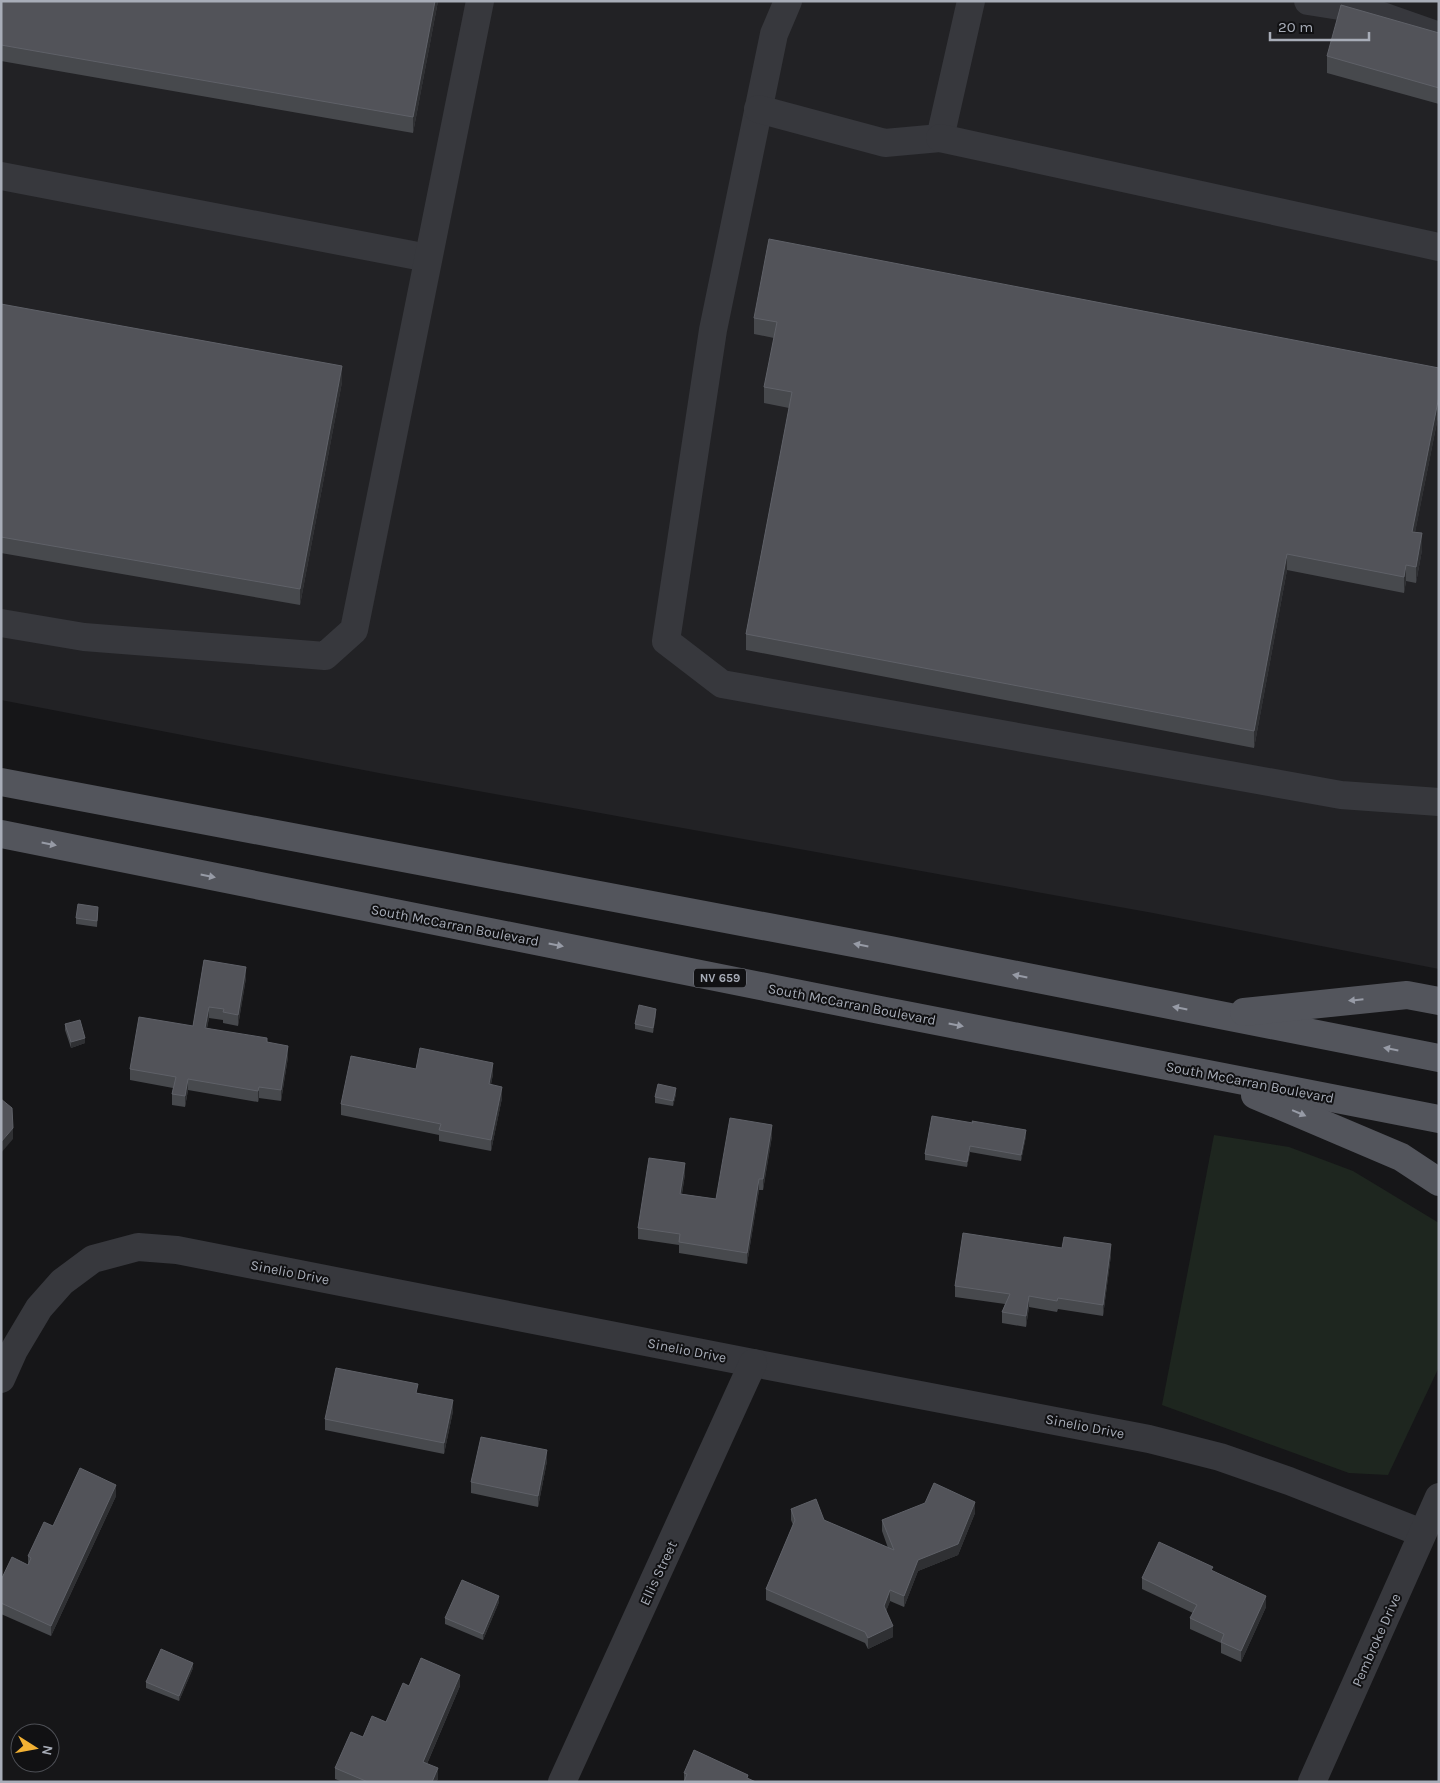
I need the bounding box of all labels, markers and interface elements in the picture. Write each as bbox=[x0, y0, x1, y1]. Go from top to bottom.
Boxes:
scale bar bbox=[1270, 10, 1369, 42]
text: 20 m bbox=[1278, 18, 1313, 36]
one-way arrow bbox=[41, 840, 57, 848]
one-way arrow bbox=[201, 872, 217, 880]
street label: South McCarran Boulevard bbox=[370, 901, 540, 950]
one-way arrow bbox=[853, 941, 869, 949]
one-way arrow bbox=[549, 942, 565, 950]
road number: NV 659 bbox=[694, 968, 746, 988]
one-way arrow bbox=[1012, 972, 1028, 980]
street label: South McCarran Boulevard bbox=[767, 980, 937, 1029]
one-way arrow bbox=[1348, 997, 1364, 1005]
one-way arrow bbox=[1172, 1003, 1188, 1011]
one-way arrow bbox=[949, 1021, 964, 1029]
one-way arrow bbox=[1383, 1045, 1398, 1053]
street label: South McCarran Boulevard bbox=[1165, 1058, 1335, 1107]
one-way arrow bbox=[1291, 1110, 1306, 1118]
street label: Sinelio Drive bbox=[249, 1257, 331, 1288]
street label: Sinelio Drive bbox=[646, 1335, 728, 1366]
street label: Sinelio Drive bbox=[1044, 1411, 1126, 1442]
street label: Ellis Street bbox=[636, 1538, 681, 1608]
street label: Pembroke Drive bbox=[1348, 1591, 1405, 1689]
north arrow bbox=[10, 1723, 60, 1773]
text: N bbox=[38, 1744, 57, 1757]

